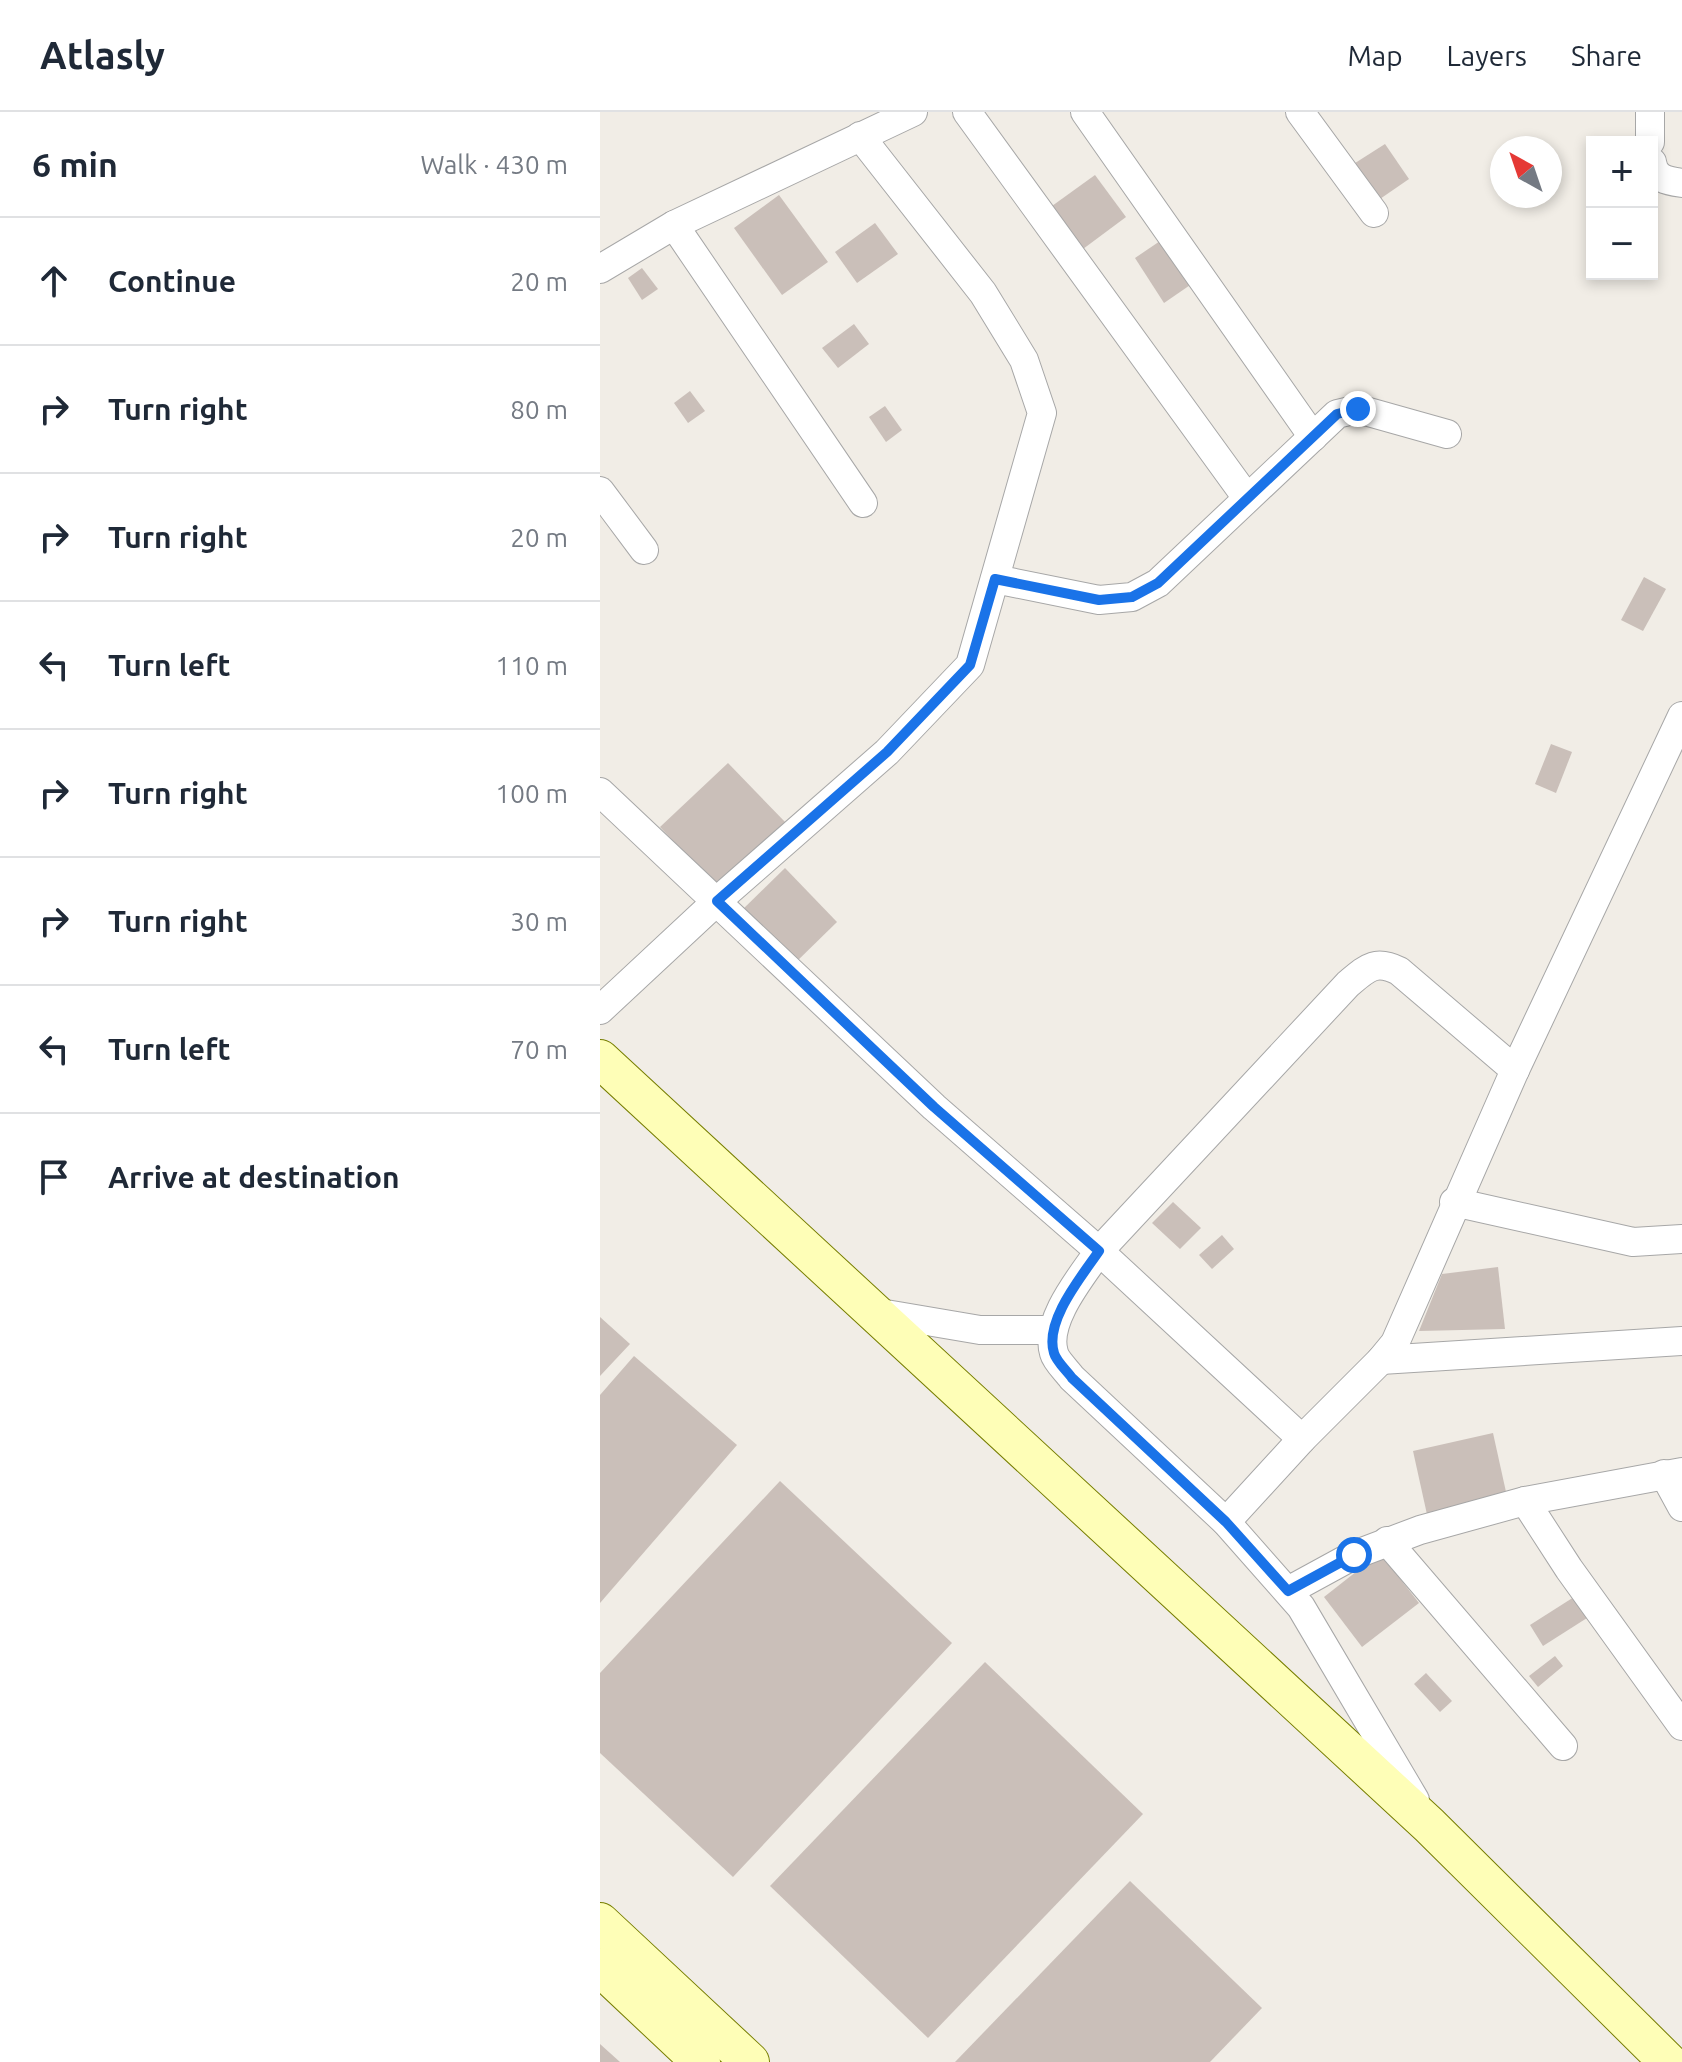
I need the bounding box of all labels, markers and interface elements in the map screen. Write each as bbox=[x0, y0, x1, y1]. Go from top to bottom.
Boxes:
text: Atlasly bbox=[40, 34, 165, 76]
text: Map bbox=[1347, 40, 1403, 71]
text: Layers bbox=[1447, 40, 1527, 71]
text: Share bbox=[1571, 40, 1642, 71]
north arrow bbox=[1490, 136, 1562, 208]
map controls bbox=[1586, 136, 1658, 280]
button: + bbox=[1586, 136, 1658, 208]
text: 6 min bbox=[32, 145, 118, 183]
text: Walk · 430 m bbox=[420, 150, 568, 179]
button: − bbox=[1586, 208, 1658, 280]
icon: ahead bbox=[32, 259, 76, 303]
text: Continue bbox=[108, 264, 236, 298]
text: 20 m bbox=[510, 267, 568, 296]
icon: right bbox=[32, 387, 76, 431]
route end bbox=[1340, 391, 1376, 427]
text: Turn right bbox=[108, 392, 248, 426]
text: 80 m bbox=[510, 395, 568, 424]
icon: right bbox=[32, 515, 76, 559]
text: Turn right bbox=[108, 520, 248, 554]
text: 20 m bbox=[510, 523, 568, 552]
icon: left bbox=[32, 643, 76, 687]
text: Turn left bbox=[108, 648, 230, 682]
text: 110 m bbox=[496, 651, 568, 680]
icon: right bbox=[32, 771, 76, 815]
text: Turn right bbox=[108, 776, 248, 810]
text: 100 m bbox=[496, 779, 568, 808]
icon: right bbox=[32, 899, 76, 943]
text: Turn right bbox=[108, 904, 248, 938]
text: 30 m bbox=[510, 907, 568, 936]
icon: left bbox=[32, 1027, 76, 1071]
text: Turn left bbox=[108, 1032, 230, 1066]
text: 70 m bbox=[510, 1035, 568, 1064]
icon: arrive bbox=[32, 1155, 76, 1199]
text: Arrive at destination bbox=[108, 1160, 400, 1194]
route start bbox=[1336, 1537, 1372, 1573]

